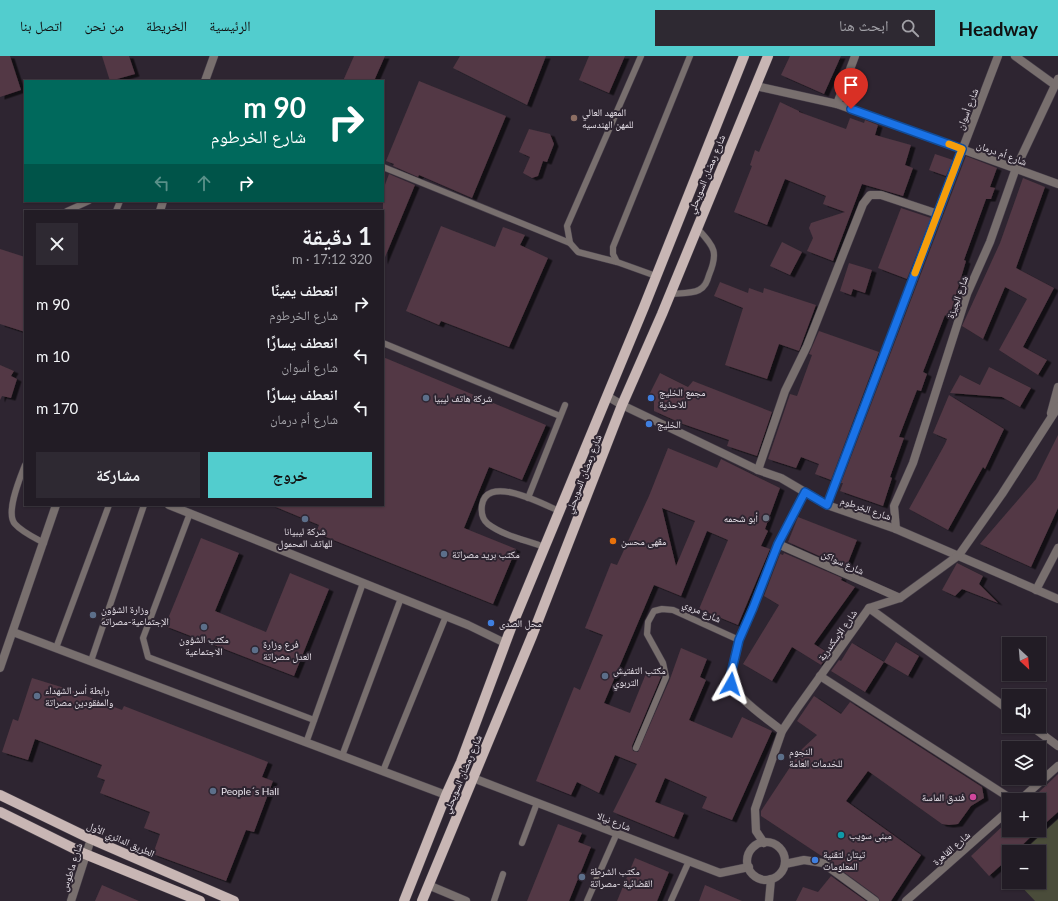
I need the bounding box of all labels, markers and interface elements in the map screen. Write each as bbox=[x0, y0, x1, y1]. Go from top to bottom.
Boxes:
search box bbox=[655, 10, 935, 46]
text: ابحث هنا bbox=[839, 16, 889, 34]
text: اتصل بنا bbox=[20, 17, 62, 34]
text: من نحن bbox=[84, 17, 124, 34]
text: الخريطة bbox=[146, 17, 187, 34]
text: الرئيسية bbox=[209, 17, 251, 34]
icon: search bbox=[899, 17, 921, 39]
text: Headway bbox=[959, 17, 1038, 40]
pin bbox=[834, 68, 868, 109]
icon: arrive bbox=[840, 74, 862, 96]
street label: شارع أسوان bbox=[954, 86, 981, 132]
text: 90 m bbox=[243, 90, 306, 124]
icon: right bbox=[320, 96, 372, 148]
place label: المعهد العالي للمهن الهندسيه bbox=[582, 106, 634, 131]
marker: المعهد العالي للمهن الهندسيه bbox=[569, 113, 579, 123]
text: شارع الخرطوم bbox=[211, 125, 306, 147]
street label: شارع رمضان السويحلي bbox=[685, 132, 730, 216]
street label: شارع أم درمان bbox=[975, 138, 1029, 170]
icon: left bbox=[151, 172, 173, 194]
icon: ahead bbox=[193, 172, 215, 194]
icon: right bbox=[235, 172, 257, 194]
text: 1 دقيقة bbox=[302, 221, 372, 250]
button: close bbox=[36, 223, 78, 265]
text: 320 m · 17:12 bbox=[292, 251, 372, 267]
street label: شارع الجيزة bbox=[944, 274, 971, 320]
text: انعطف يمينًا bbox=[271, 281, 338, 299]
icon: right bbox=[350, 293, 372, 315]
text: 90 m bbox=[36, 295, 70, 313]
text: شارع الخرطوم bbox=[269, 307, 338, 323]
text: انعطف يسارًا bbox=[266, 333, 338, 351]
icon: left bbox=[350, 345, 372, 367]
text: 10 m bbox=[36, 347, 70, 365]
text: شارع أسوان bbox=[282, 359, 338, 375]
text: انعطف يسارًا bbox=[266, 385, 338, 403]
place label: مجمع الخليج للاحذية bbox=[659, 386, 706, 410]
place label: شركة هاتف ليبيا bbox=[434, 392, 493, 404]
marker: شركة هاتف ليبيا bbox=[421, 393, 431, 403]
marker: مجمع الخليج للاحذية bbox=[646, 393, 656, 403]
icon: left bbox=[350, 397, 372, 419]
text: 170 m bbox=[36, 399, 78, 417]
text: شارع أم درمان bbox=[270, 411, 338, 427]
place label: الخليج bbox=[657, 418, 681, 431]
marker: الخليج bbox=[644, 419, 654, 429]
street label: شارع رمضان السويحلي bbox=[562, 432, 606, 516]
button: مشاركة bbox=[36, 452, 200, 498]
button: خروج bbox=[208, 452, 372, 498]
street label: شارع الخرطوم bbox=[838, 494, 893, 524]
place label: أبو شحمه bbox=[724, 512, 758, 524]
marker: أبو شحمه bbox=[761, 513, 771, 523]
marker: شركة ليبيانا للهاتف المحمول bbox=[300, 514, 310, 524]
place label: شركة ليبيانا للهاتف المحمول bbox=[277, 525, 333, 550]
place label: مقهى محسن bbox=[621, 535, 667, 548]
marker: مقهى محسن bbox=[608, 536, 618, 546]
street label: شارع سواكن bbox=[819, 547, 866, 578]
place label: مكتب بريد مصراتة bbox=[452, 548, 520, 560]
marker: مكتب بريد مصراتة bbox=[439, 549, 449, 559]
street label: شارع مروي bbox=[680, 597, 724, 627]
place label: وزارة الشؤون الإجتماعية-مصراته bbox=[101, 603, 169, 628]
street label: شارع الإسكندرية bbox=[815, 607, 860, 664]
marker: وزارة الشؤون الإجتماعية-مصراته bbox=[88, 610, 98, 620]
place label: محل الصدى bbox=[499, 617, 542, 630]
marker: محل الصدى bbox=[486, 618, 496, 628]
marker: مكتب الشؤون الاجتماعية bbox=[199, 622, 209, 632]
place label: مكتب الشؤون الاجتماعية bbox=[179, 633, 229, 657]
north arrow bbox=[1002, 637, 1046, 681]
map controls bbox=[1002, 637, 1046, 889]
place label: فرع وزارة العدل مصراتة bbox=[263, 638, 312, 663]
marker: فرع وزارة العدل مصراتة bbox=[250, 645, 260, 655]
position arrow bbox=[710, 663, 752, 705]
place label: مكتب التفتيش التربوي bbox=[613, 664, 666, 691]
marker: مكتب التفتيش التربوي bbox=[600, 671, 610, 681]
place label: رابطة أسر الشهداء والمفقودين مصراتة bbox=[45, 684, 114, 709]
button: sound bbox=[1002, 689, 1046, 733]
marker: رابطة أسر الشهداء والمفقودين مصراتة bbox=[32, 691, 42, 701]
street label: شارع رمضان السويحلي bbox=[440, 733, 486, 816]
button: layers bbox=[1002, 741, 1046, 785]
place label: النجوم للخدمات العامة bbox=[789, 745, 843, 769]
marker: النجوم للخدمات العامة bbox=[776, 752, 786, 762]
place label: People´s Hall bbox=[221, 785, 279, 797]
marker: People´s Hall bbox=[208, 786, 218, 796]
place label: فندق الماسة bbox=[922, 791, 965, 804]
marker: فندق الماسة bbox=[968, 792, 978, 802]
button: + bbox=[1002, 793, 1046, 837]
street label: شارع نيالا bbox=[595, 809, 633, 834]
street label: الطريق الدائري الأول bbox=[84, 819, 157, 862]
street label: شارع القاهرة bbox=[930, 828, 973, 868]
place label: مبنى سويب bbox=[849, 829, 892, 842]
marker: مبنى سويب bbox=[836, 830, 846, 840]
street label: شارع ماطوس bbox=[58, 841, 86, 893]
button: − bbox=[1002, 845, 1046, 889]
place label: تيتان لتقنية المعلومات bbox=[823, 848, 865, 872]
marker: تيتان لتقنية المعلومات bbox=[810, 855, 820, 865]
place label: مكتب الشرطة القضائية -مصراتة bbox=[590, 865, 653, 889]
marker: مكتب الشرطة القضائية -مصراتة bbox=[577, 872, 587, 882]

